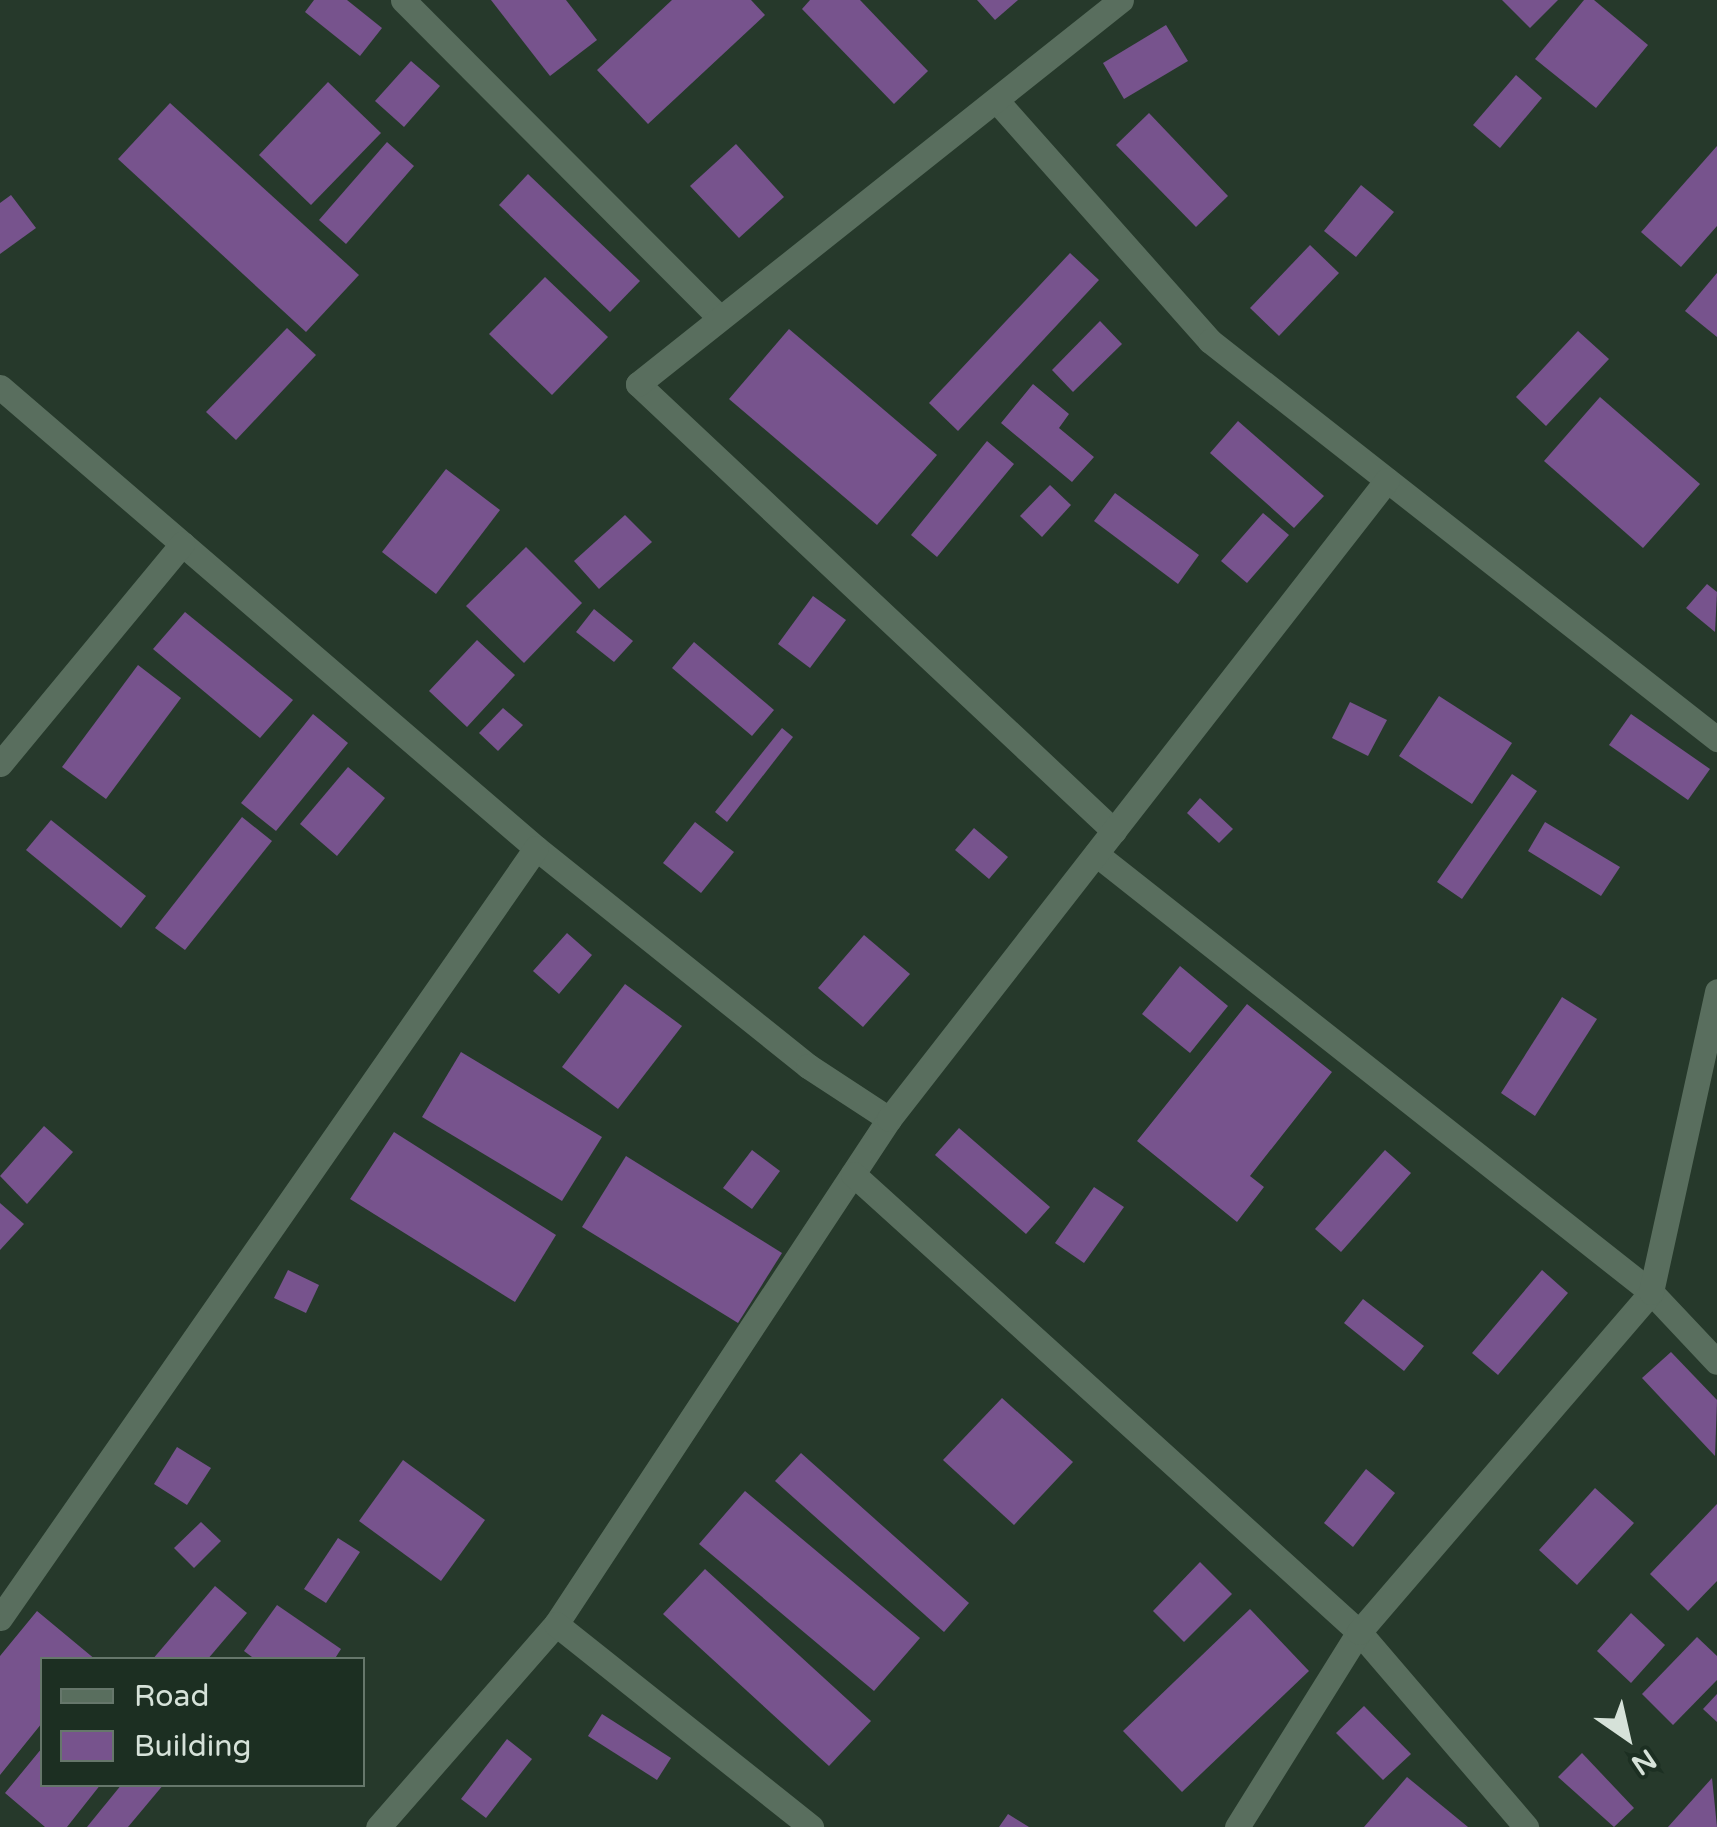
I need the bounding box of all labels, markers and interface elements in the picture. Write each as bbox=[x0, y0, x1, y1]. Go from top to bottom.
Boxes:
legend bbox=[40, 1657, 365, 1787]
text: Road bbox=[134, 1678, 209, 1715]
north arrow bbox=[1577, 1687, 1677, 1787]
text: Building bbox=[134, 1728, 251, 1765]
text: N bbox=[1625, 1741, 1663, 1782]

